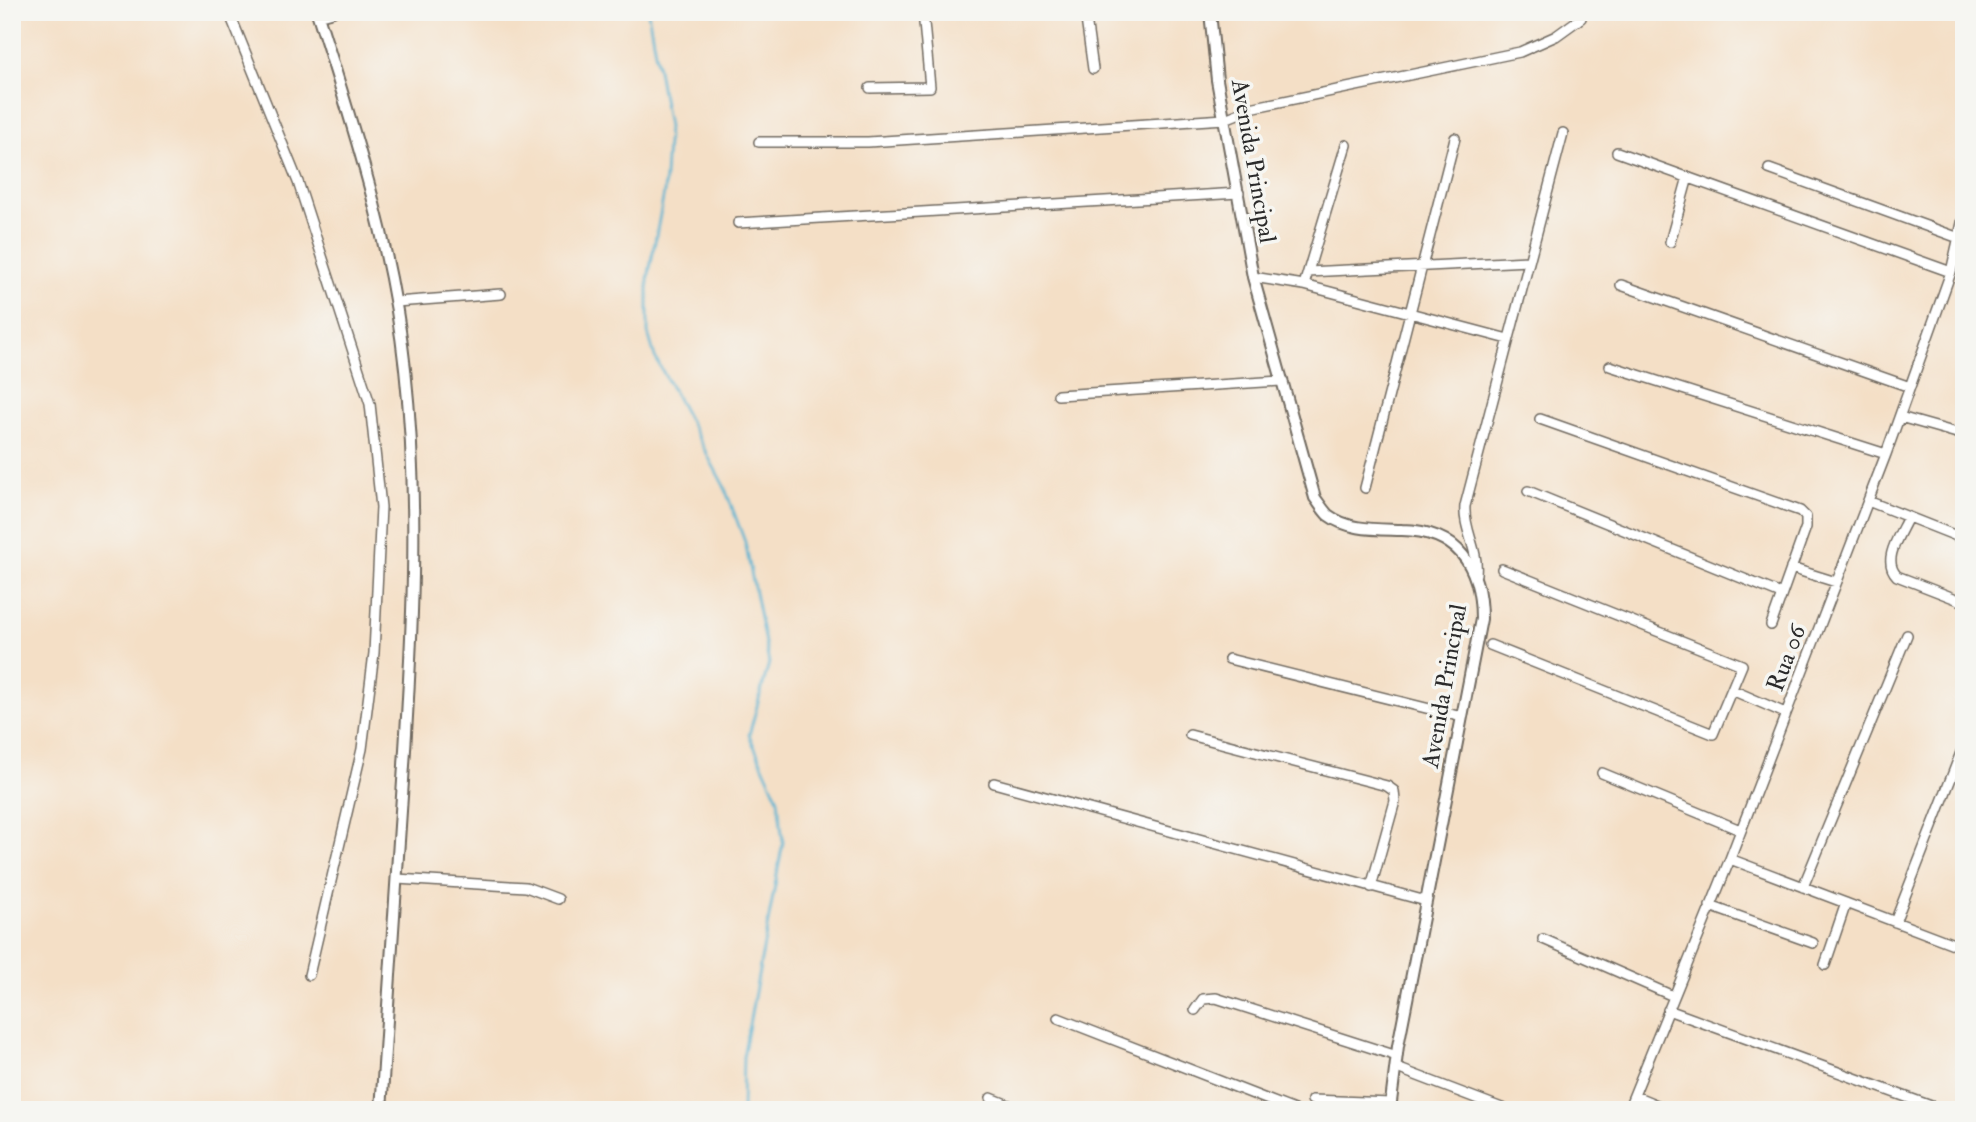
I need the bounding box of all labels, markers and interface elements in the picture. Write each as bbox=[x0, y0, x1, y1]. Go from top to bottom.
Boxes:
street label: Avenida Principal bbox=[1224, 76, 1283, 245]
street label: Avenida Principal bbox=[1415, 602, 1474, 771]
street label: Rua 06 bbox=[1760, 619, 1814, 696]

